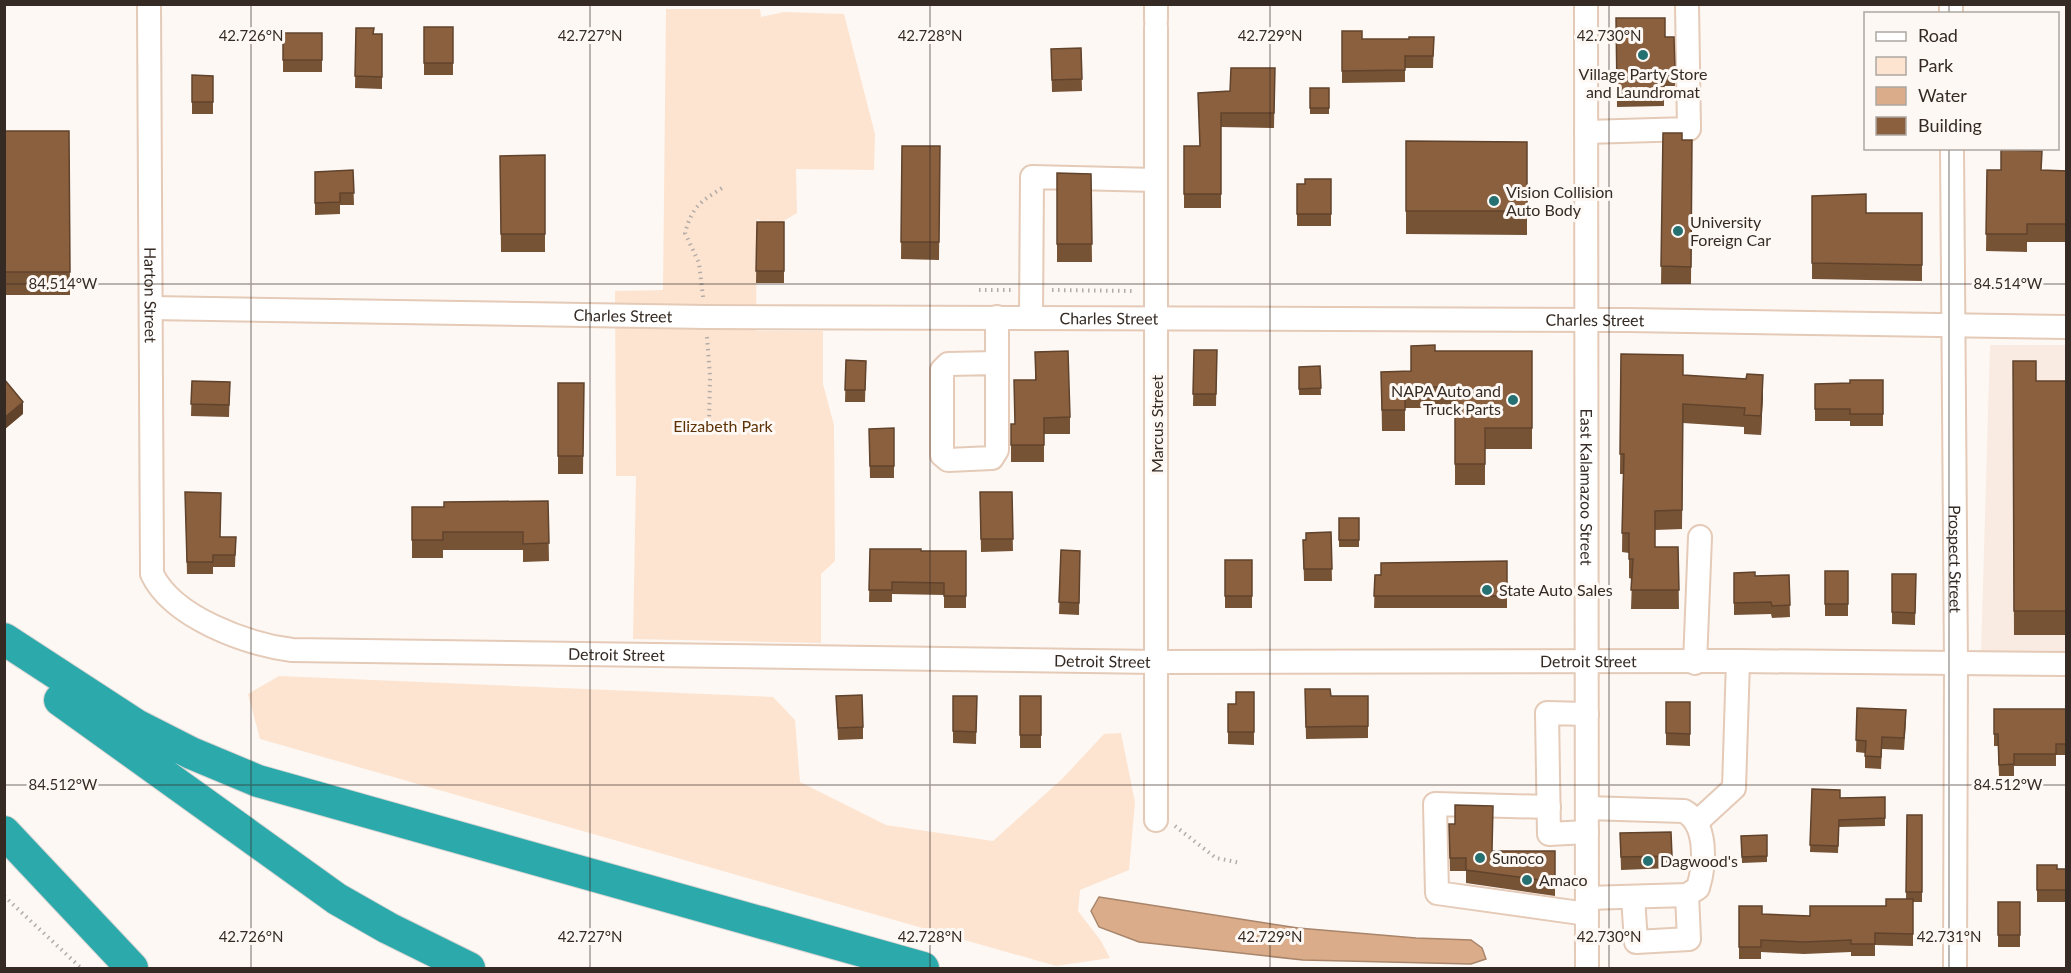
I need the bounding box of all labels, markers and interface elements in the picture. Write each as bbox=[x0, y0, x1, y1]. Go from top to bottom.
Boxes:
legend bbox=[1864, 12, 2059, 150]
text: Road bbox=[1918, 24, 1958, 46]
text: 42.726°N bbox=[219, 26, 283, 44]
text: 42.727°N bbox=[558, 26, 622, 44]
text: 42.728°N bbox=[898, 26, 962, 44]
text: 42.729°N bbox=[1238, 26, 1302, 44]
text: 42.730°N bbox=[1577, 26, 1641, 44]
marker: Village Party Store and Laundromat bbox=[1636, 48, 1650, 62]
text: Park bbox=[1918, 54, 1954, 76]
place label: Village Party Store and Laundromat bbox=[1579, 64, 1707, 101]
text: Water bbox=[1918, 84, 1967, 106]
text: Building bbox=[1918, 114, 1982, 136]
place label: Vision Collision Auto Body bbox=[1506, 182, 1613, 219]
marker: Vision Collision Auto Body bbox=[1487, 194, 1501, 208]
place label: University Foreign Car bbox=[1690, 212, 1771, 249]
marker: University Foreign Car bbox=[1671, 224, 1685, 238]
street label: Harton Street bbox=[141, 247, 161, 343]
text: 84.514°W bbox=[29, 274, 98, 292]
text: 84.514°W bbox=[1974, 274, 2043, 292]
street label: Charles Street bbox=[573, 305, 673, 325]
street label: Charles Street bbox=[1059, 308, 1159, 327]
street label: Charles Street bbox=[1545, 310, 1645, 329]
street label: Marcus Street bbox=[1147, 375, 1166, 473]
place label: NAPA Auto and Truck Parts bbox=[1391, 381, 1501, 418]
marker: NAPA Auto and Truck Parts bbox=[1506, 393, 1520, 407]
street label: East Kalamazoo Street bbox=[1577, 409, 1597, 566]
park label: Elizabeth Park bbox=[673, 416, 774, 435]
street label: Prospect Street bbox=[1946, 505, 1966, 613]
place label: State Auto Sales bbox=[1499, 580, 1613, 599]
marker: State Auto Sales bbox=[1480, 583, 1494, 597]
street label: Detroit Street bbox=[568, 644, 665, 664]
street label: Detroit Street bbox=[1054, 651, 1151, 671]
street label: Detroit Street bbox=[1540, 651, 1637, 670]
text: 84.512°W bbox=[29, 775, 98, 793]
text: 84.512°W bbox=[1974, 775, 2043, 793]
place label: Sunoco bbox=[1492, 848, 1544, 867]
marker: Sunoco bbox=[1473, 851, 1487, 865]
place label: Dagwood's bbox=[1660, 851, 1738, 870]
marker: Dagwood's bbox=[1641, 854, 1655, 868]
place label: Amaco bbox=[1539, 870, 1587, 889]
marker: Amaco bbox=[1520, 873, 1534, 887]
text: 42.726°N bbox=[219, 927, 283, 945]
text: 42.727°N bbox=[558, 927, 622, 945]
text: 42.728°N bbox=[898, 927, 962, 945]
text: 42.729°N bbox=[1238, 927, 1302, 945]
text: 42.730°N bbox=[1577, 927, 1641, 945]
text: 42.731°N bbox=[1917, 927, 1981, 945]

